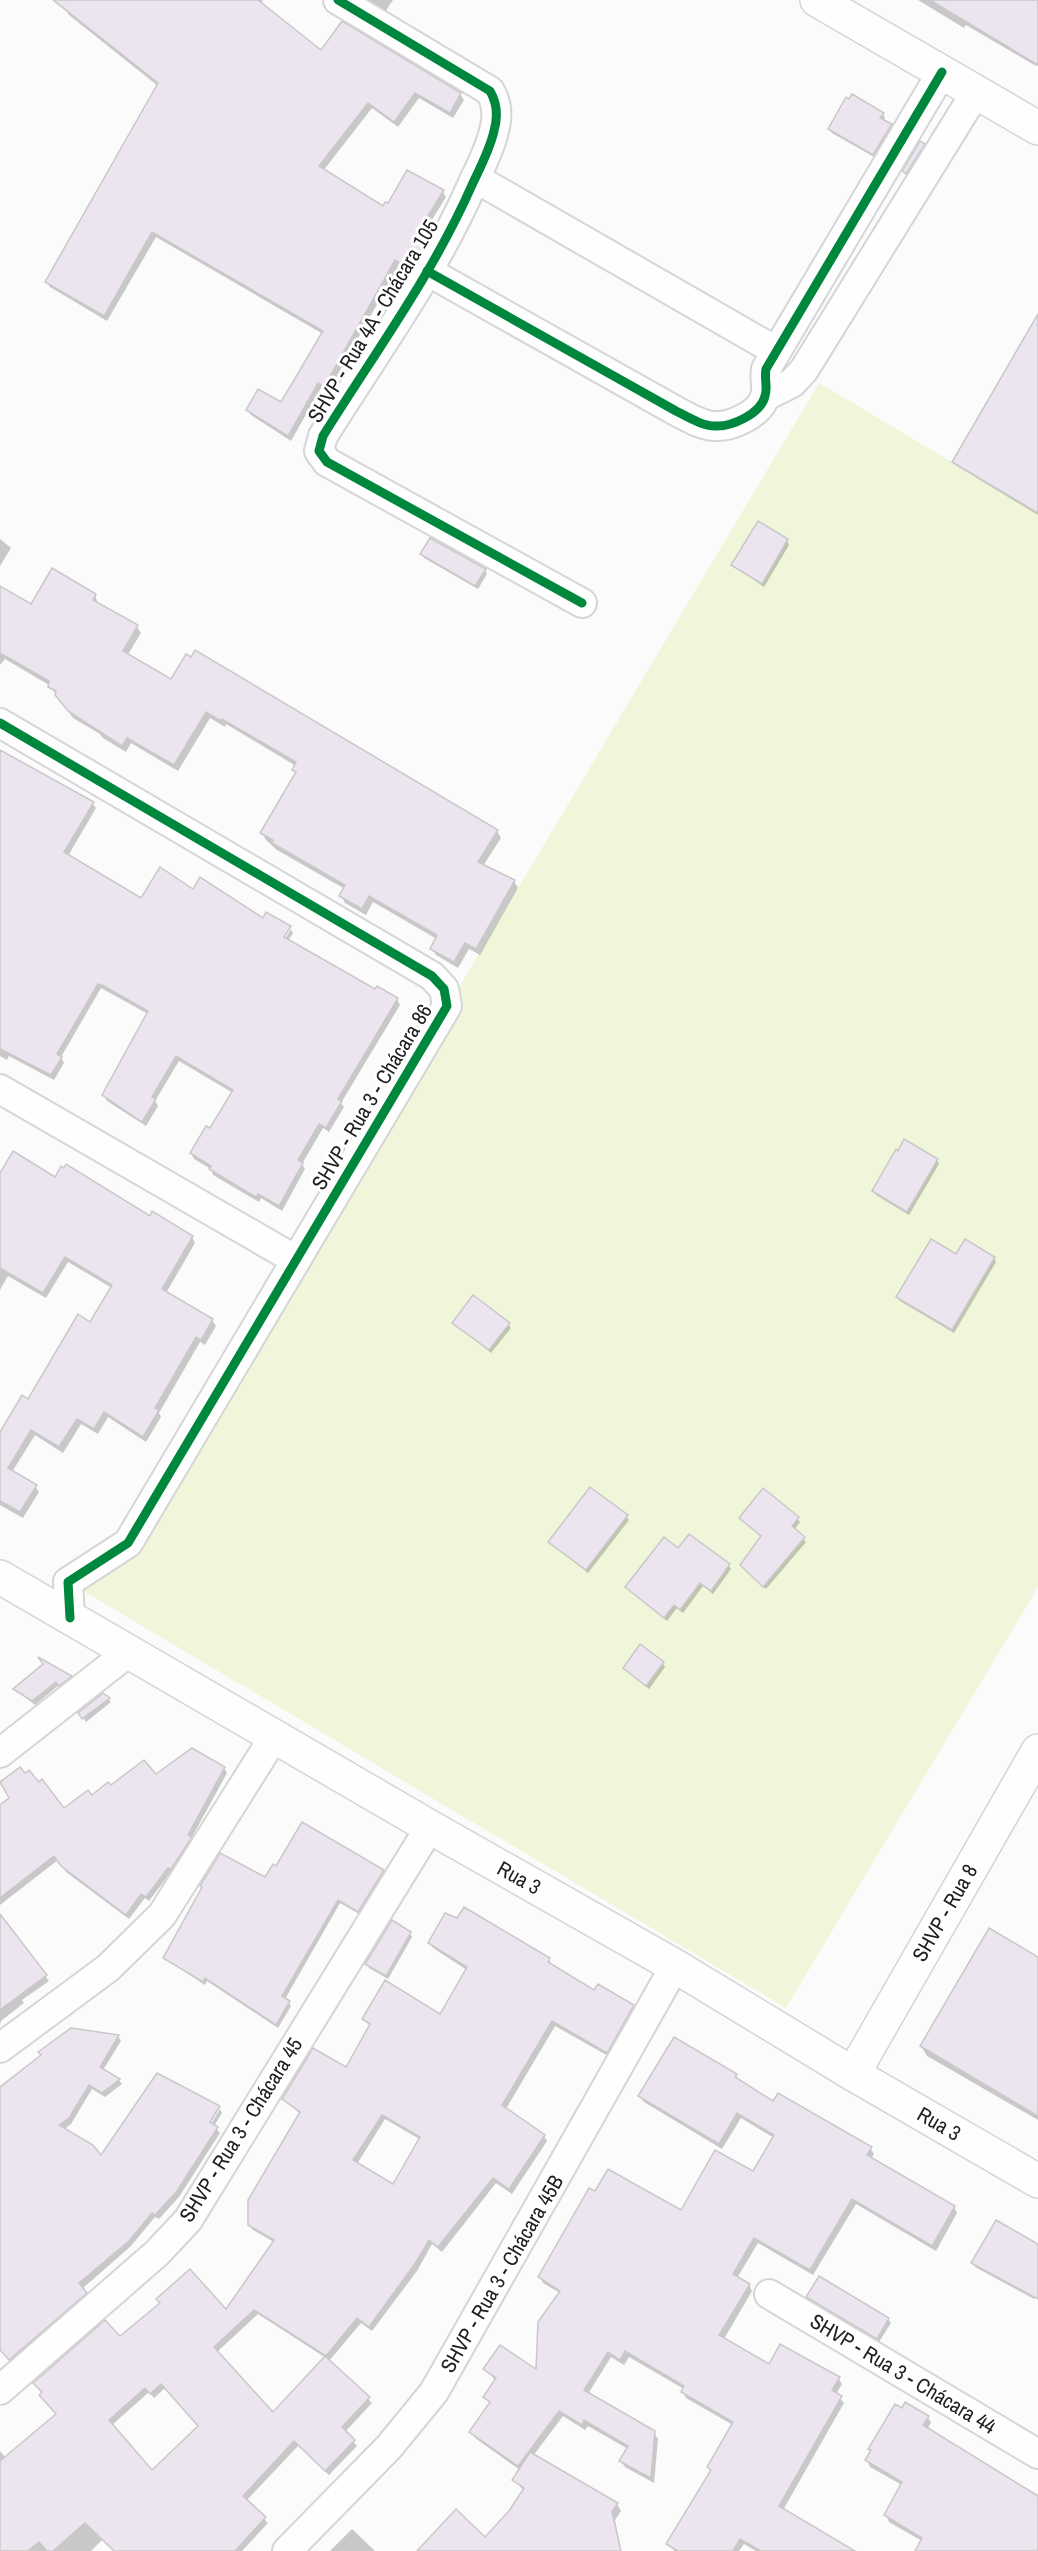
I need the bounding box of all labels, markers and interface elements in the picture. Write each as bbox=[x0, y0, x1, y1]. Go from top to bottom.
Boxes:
street label: SHVP - Rua 4A - Chácara 105 bbox=[300, 214, 445, 428]
street label: SHVP - Rua 3 - Chácara 86 bbox=[305, 998, 439, 1195]
street label: Rua 3 bbox=[492, 1854, 546, 1901]
street label: SHVP - Rua 8 bbox=[905, 1859, 984, 1967]
street label: SHVP - Rua 3 - Chácara 45 bbox=[172, 2032, 309, 2227]
street label: Rua 3 bbox=[912, 2100, 966, 2148]
street label: SHVP - Rua 3 - Chácara 45B bbox=[433, 2170, 570, 2378]
street label: SHVP - Rua 3 - Chácara 44 bbox=[805, 2307, 1002, 2441]

